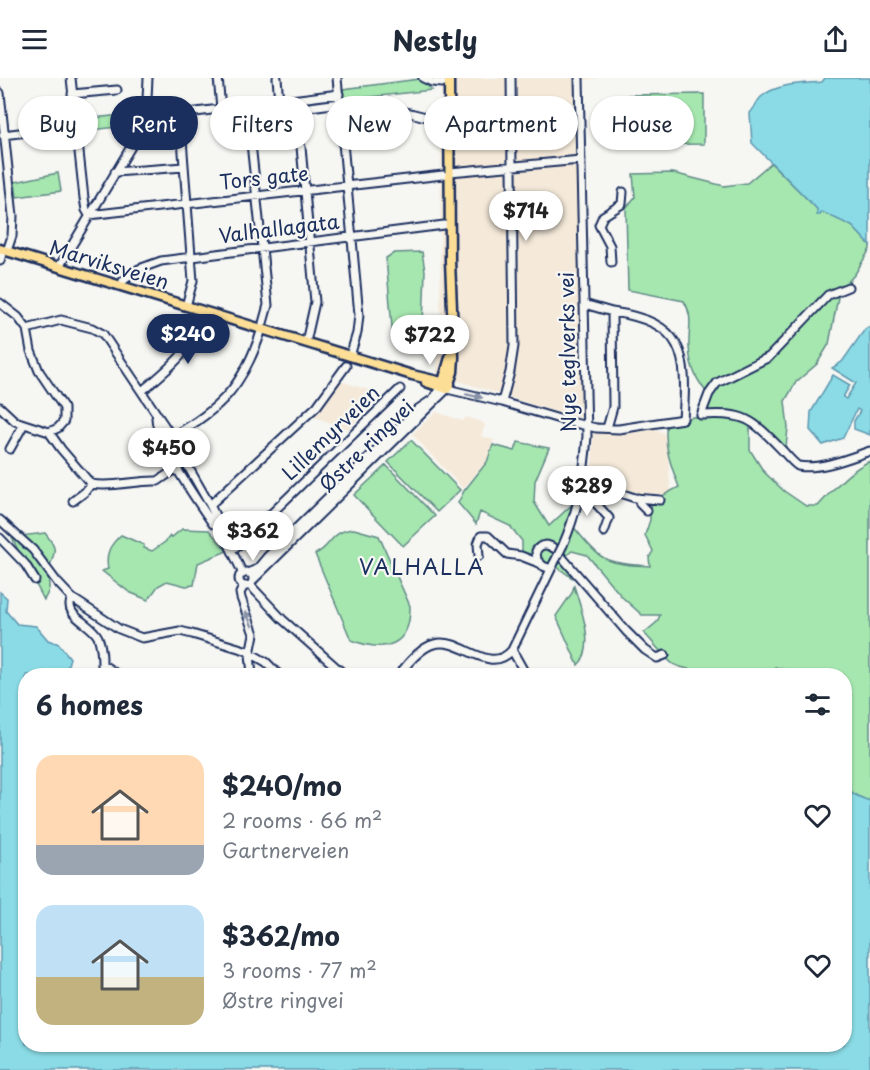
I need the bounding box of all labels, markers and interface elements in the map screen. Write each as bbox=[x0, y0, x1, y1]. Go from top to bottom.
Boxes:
text: Nestly bbox=[392, 19, 478, 60]
icon: menu bbox=[18, 23, 51, 56]
icon: share bbox=[819, 23, 852, 56]
chip: Buy bbox=[18, 96, 98, 150]
chip: Rent bbox=[110, 96, 198, 150]
chip: Filters bbox=[210, 96, 314, 150]
chip: New bbox=[326, 96, 412, 150]
chip: Apartment bbox=[424, 96, 578, 150]
chip: House bbox=[590, 96, 694, 150]
street label: Tors gate bbox=[218, 157, 310, 197]
pin: $714 bbox=[490, 191, 562, 242]
text: $714 bbox=[503, 195, 549, 225]
street label: Valhallagata bbox=[217, 206, 341, 250]
street label: Marviksveien bbox=[46, 232, 173, 296]
street label: Nye teglverks vei bbox=[551, 271, 583, 433]
pin: $240 bbox=[152, 314, 224, 365]
pin: $722 bbox=[394, 315, 466, 366]
text: $240 bbox=[161, 318, 215, 348]
text: $722 bbox=[404, 319, 456, 349]
street label: Lillemyrveien bbox=[275, 378, 386, 487]
one-way arrow bbox=[465, 391, 484, 401]
street label: Østre ringvei bbox=[312, 392, 421, 498]
pin: $450 bbox=[133, 428, 205, 479]
text: $450 bbox=[142, 432, 196, 462]
pin: $289 bbox=[551, 466, 623, 517]
text: $289 bbox=[561, 470, 613, 500]
pin: $362 bbox=[217, 511, 289, 562]
text: $362 bbox=[227, 515, 279, 545]
district label: VALHALLA bbox=[359, 550, 485, 582]
one-way arrow bbox=[244, 610, 254, 628]
text: 6 homes bbox=[36, 685, 143, 724]
icon: filters bbox=[801, 688, 834, 721]
text: $240/mo bbox=[222, 766, 342, 805]
icon: home bbox=[84, 779, 156, 851]
icon: heart bbox=[801, 799, 834, 832]
text: 2 rooms · 66 m² bbox=[222, 805, 382, 835]
text: Gartnerveien bbox=[222, 835, 349, 865]
text: $362/mo bbox=[222, 916, 340, 955]
icon: home bbox=[84, 929, 156, 1001]
icon: heart bbox=[801, 949, 834, 982]
text: 3 rooms · 77 m² bbox=[222, 955, 377, 985]
text: Østre ringvei bbox=[222, 985, 344, 1015]

